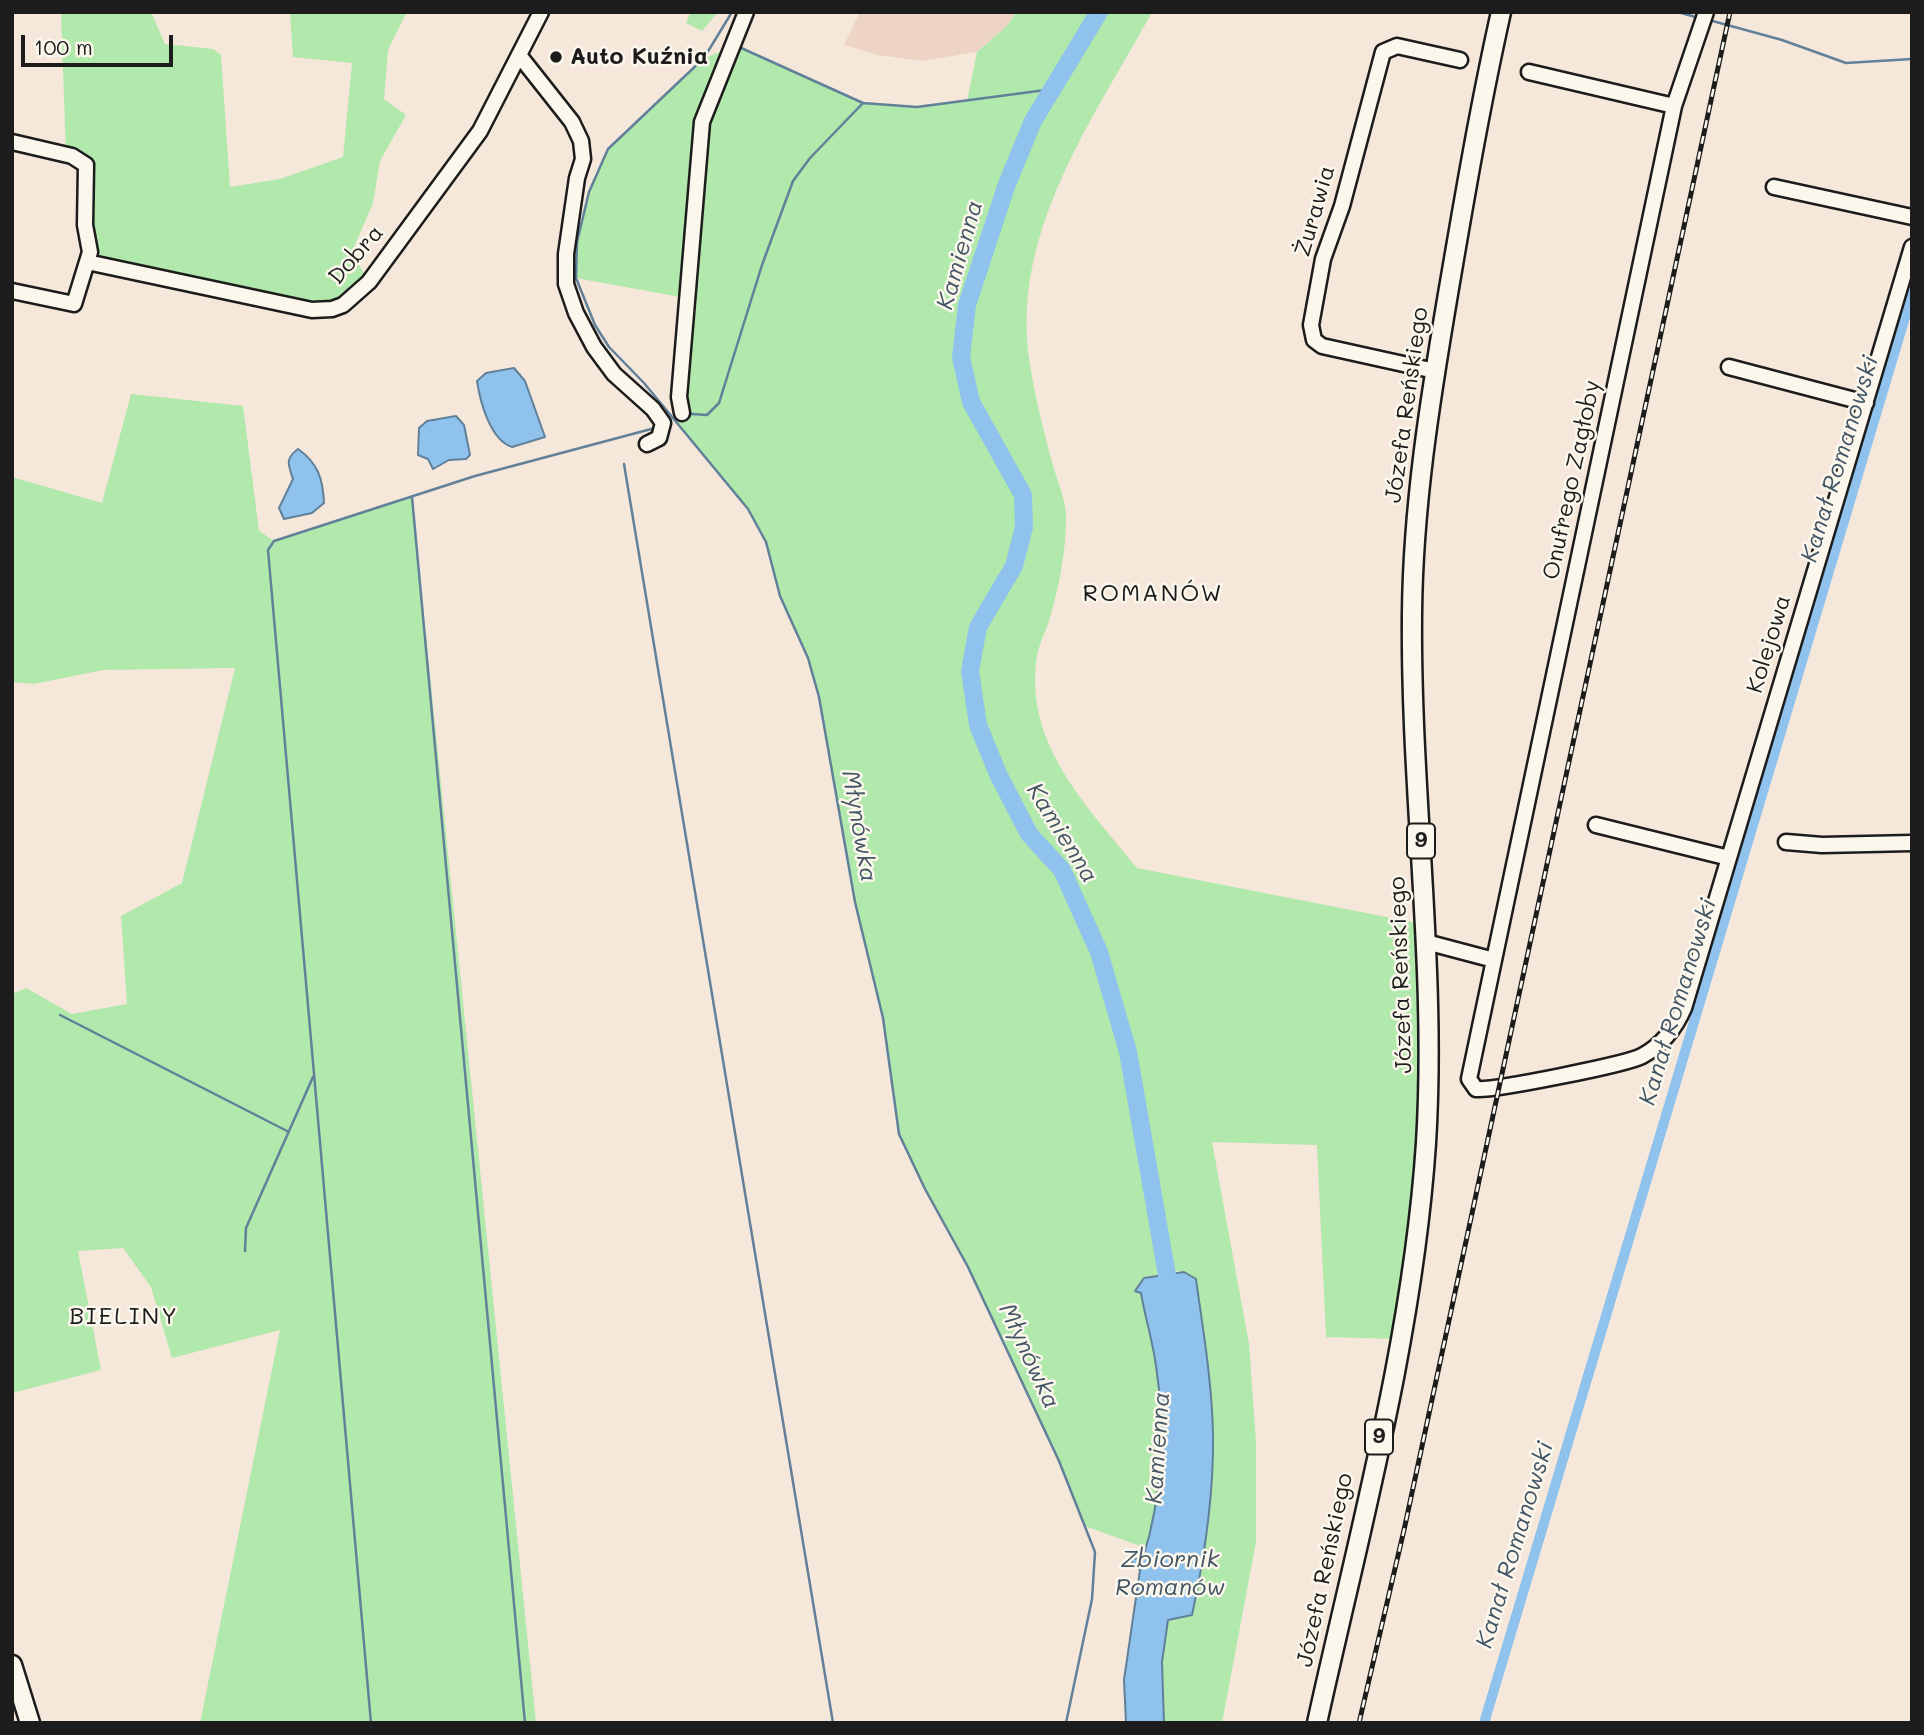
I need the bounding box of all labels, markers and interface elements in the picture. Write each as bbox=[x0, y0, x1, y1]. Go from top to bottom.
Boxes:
scale bar bbox=[24, 21, 177, 65]
text: 100 m bbox=[34, 33, 93, 60]
place label: Auto Kuźnia bbox=[570, 43, 708, 71]
marker: Auto Kuźnia bbox=[548, 49, 564, 65]
street label: Żurawia bbox=[1289, 162, 1341, 260]
water label: Kamienna bbox=[931, 197, 989, 313]
street label: Dobra bbox=[323, 220, 389, 290]
street label: Józefa Reńskiego bbox=[1380, 305, 1434, 505]
water label: Kanał Romanowski bbox=[1795, 352, 1885, 566]
street label: Onufrego Zagłoby bbox=[1537, 378, 1607, 582]
district label: ROMANÓW bbox=[1083, 580, 1223, 608]
street label: Kolejowa bbox=[1741, 592, 1797, 696]
water label: Młynówka bbox=[835, 768, 883, 884]
water label: Kamienna bbox=[1020, 778, 1104, 888]
road number: 9 bbox=[1407, 824, 1435, 858]
street label: Józefa Reńskiego bbox=[1384, 876, 1418, 1074]
water label: Kanał Romanowski bbox=[1633, 895, 1723, 1109]
water label: Młynówka bbox=[992, 1299, 1066, 1413]
district label: BIELINY bbox=[70, 1303, 178, 1331]
water label: Kamienna bbox=[1140, 1391, 1176, 1505]
road number: 9 bbox=[1365, 1420, 1393, 1454]
water label: Kanał Romanowski bbox=[1470, 1438, 1560, 1652]
street label: Józefa Reńskiego bbox=[1291, 1471, 1359, 1669]
water label: Zbiornik Romanów bbox=[1115, 1546, 1225, 1602]

